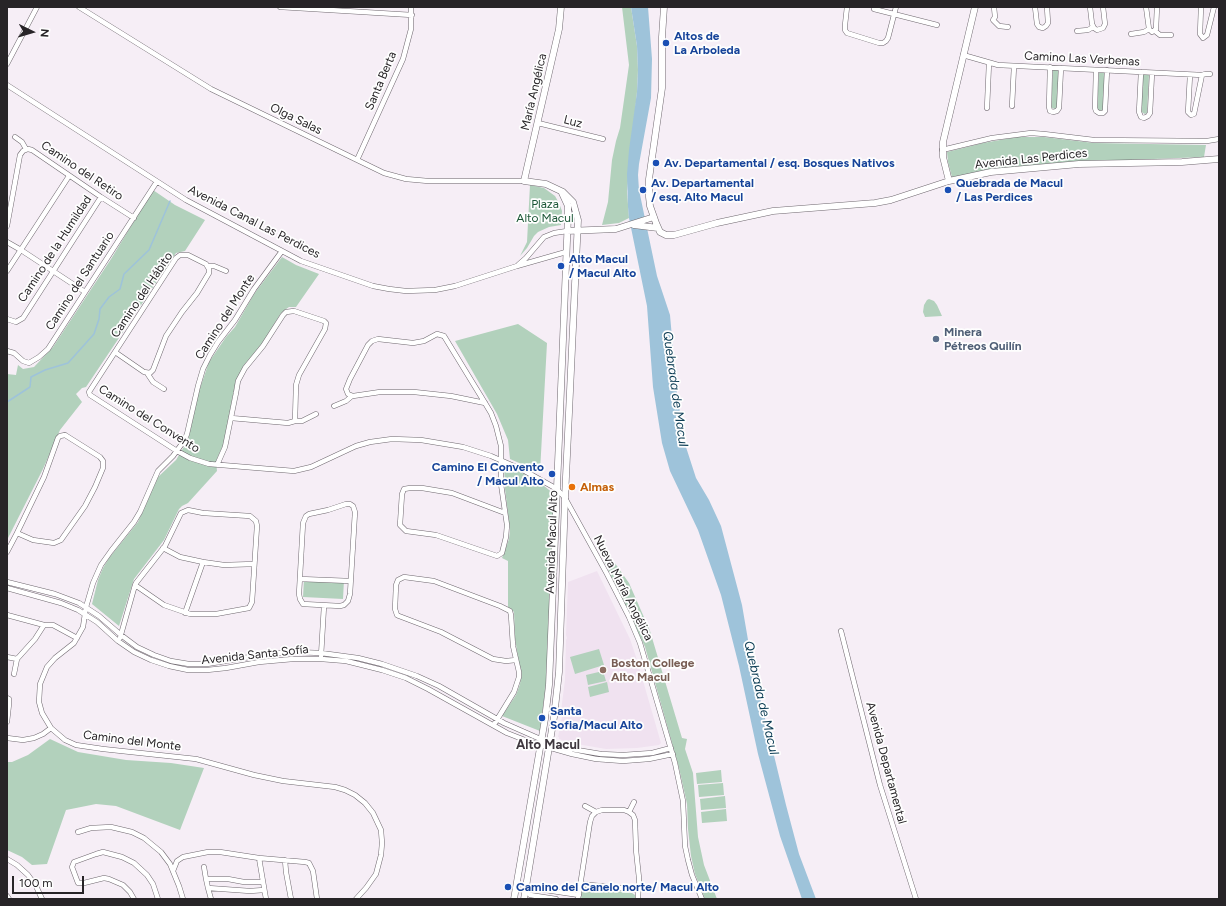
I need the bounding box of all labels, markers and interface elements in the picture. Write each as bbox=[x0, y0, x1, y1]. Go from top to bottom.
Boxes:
north arrow bbox=[12, 12, 52, 52]
text: N bbox=[38, 28, 51, 38]
place label: Altos de La Arboleda bbox=[674, 29, 740, 57]
marker: Altos de La Arboleda bbox=[661, 38, 671, 48]
street label: Santa Berta bbox=[362, 49, 400, 113]
street label: Camino Las Verbenas bbox=[1024, 49, 1140, 69]
street label: María Angélica bbox=[518, 52, 550, 132]
street label: Olga Salas bbox=[268, 100, 324, 138]
street label: Luz bbox=[562, 113, 584, 131]
street label: Camino del Retiro bbox=[38, 138, 126, 204]
street label: Avenida Las Perdices bbox=[974, 146, 1088, 172]
place label: Av. Departamental / esq. Bosques Nativos bbox=[664, 156, 895, 170]
marker: Av. Departamental / esq. Bosques Nativos bbox=[651, 158, 661, 168]
place label: Av. Departamental / esq. Alto Macul bbox=[651, 176, 754, 204]
place label: Quebrada de Macul / Las Perdices bbox=[956, 176, 1063, 204]
street label: Avenida Canal Las Perdices bbox=[186, 182, 322, 262]
marker: Av. Departamental / esq. Alto Macul bbox=[638, 185, 648, 195]
marker: Quebrada de Macul / Las Perdices bbox=[943, 185, 953, 195]
street label: Camino de la Humildad bbox=[15, 193, 95, 305]
park label: Plaza Alto Macul bbox=[516, 197, 574, 225]
street label: Camino del Santuario bbox=[43, 229, 117, 333]
street label: Camino del Hábito bbox=[108, 250, 176, 340]
place label: Alto Macul / Macul Alto bbox=[569, 252, 636, 280]
marker: Alto Macul / Macul Alto bbox=[556, 261, 566, 271]
street label: Camino del Monte bbox=[192, 272, 258, 362]
place label: Minera Pétreos Quilín bbox=[944, 325, 1022, 353]
water label: Quebrada de Macul bbox=[659, 330, 691, 448]
marker: Minera Pétreos Quilín bbox=[931, 334, 941, 344]
street label: Camino del Convento bbox=[96, 382, 202, 456]
place label: Camino El Convento / Macul Alto bbox=[432, 460, 544, 488]
marker: Camino El Convento / Macul Alto bbox=[547, 469, 557, 479]
place label: Almas bbox=[580, 480, 614, 494]
marker: Almas bbox=[567, 482, 577, 492]
street label: Avenida Macul Alto bbox=[543, 490, 561, 594]
street label: Nueva María Angélica bbox=[590, 533, 656, 643]
water label: Quebrada de Macul bbox=[740, 640, 782, 756]
street label: Avenida Santa Sofía bbox=[201, 642, 309, 668]
place label: Boston College Alto Macul bbox=[611, 656, 694, 684]
marker: Boston College Alto Macul bbox=[598, 665, 608, 675]
street label: Avenida Departamental bbox=[863, 700, 909, 826]
place label: Santa Sofia/Macul Alto bbox=[550, 704, 643, 732]
marker: Santa Sofia/Macul Alto bbox=[537, 713, 547, 723]
street label: Camino del Monte bbox=[82, 728, 182, 754]
district label: Alto Macul bbox=[516, 737, 580, 753]
scale bar bbox=[14, 868, 86, 894]
text: 100 m bbox=[19, 876, 53, 890]
place label: Camino del Canelo norte/ Macul Alto bbox=[516, 880, 719, 894]
marker: Camino del Canelo norte/ Macul Alto bbox=[503, 882, 513, 892]

